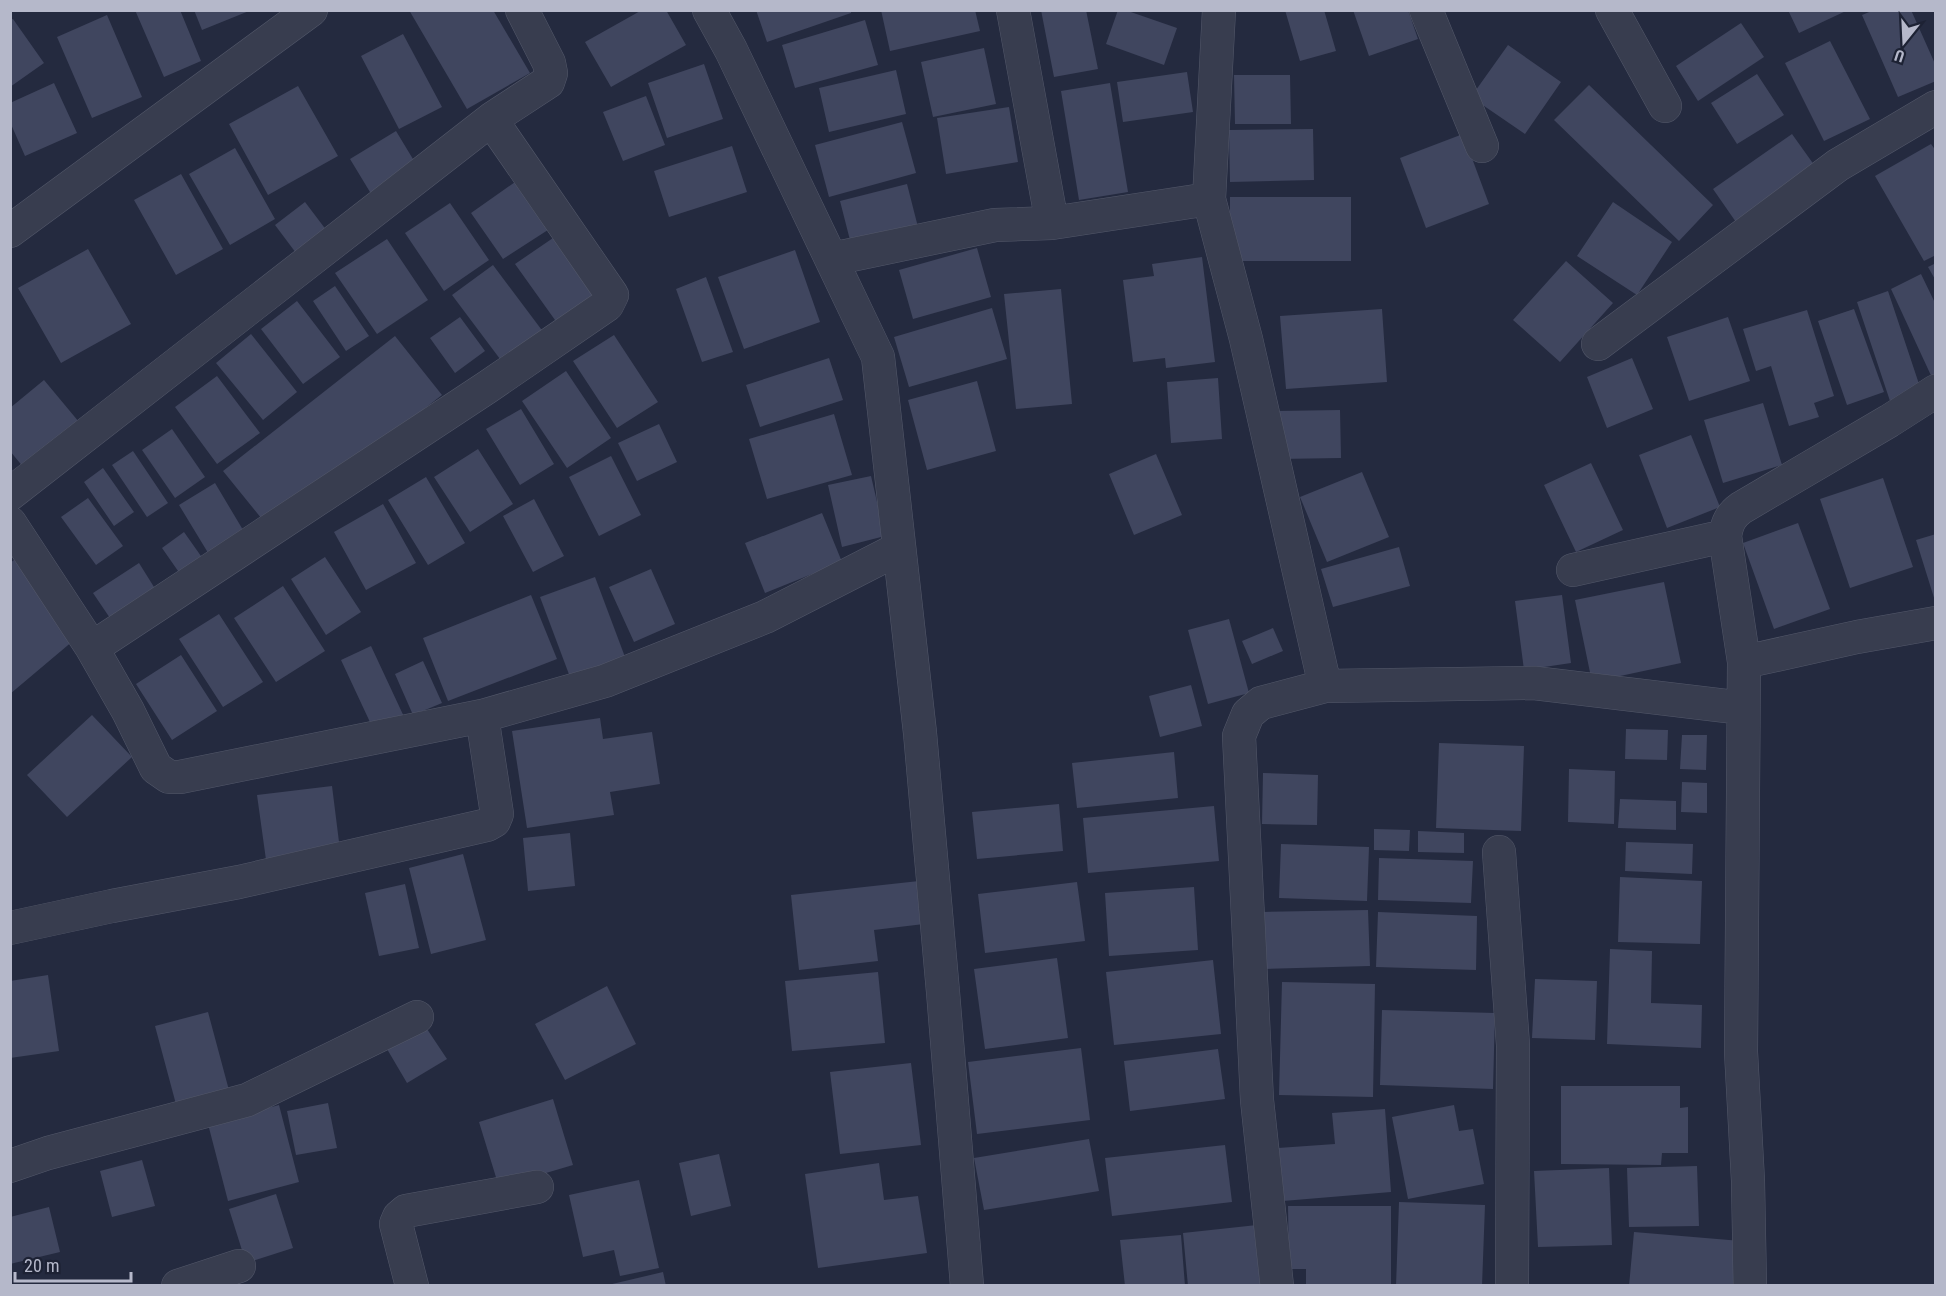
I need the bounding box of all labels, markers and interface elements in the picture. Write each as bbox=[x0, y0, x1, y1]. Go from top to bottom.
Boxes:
north arrow bbox=[1874, 12, 1934, 72]
text: U bbox=[1892, 45, 1907, 66]
scale bar bbox=[15, 1245, 130, 1283]
text: 20 m bbox=[24, 1255, 59, 1276]

